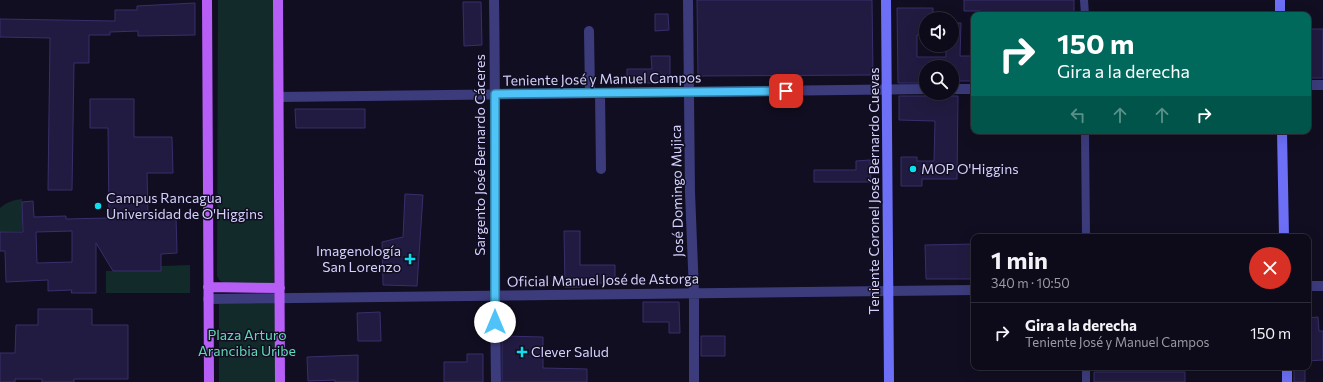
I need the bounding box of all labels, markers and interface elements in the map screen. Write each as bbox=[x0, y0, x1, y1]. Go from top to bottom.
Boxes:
map controls bbox=[919, 12, 959, 100]
button: sound bbox=[919, 12, 959, 52]
text: 150 m bbox=[1057, 26, 1134, 60]
icon: right bbox=[991, 28, 1043, 80]
street label: Sargento José Bernardo Cáceres bbox=[471, 54, 488, 256]
button: search bbox=[919, 60, 959, 100]
text: Gira a la derecha bbox=[1057, 60, 1190, 82]
street label: Teniente Coronel José Bernardo Cuevas bbox=[865, 67, 882, 315]
street label: Teniente José y Manuel Campos bbox=[502, 68, 701, 89]
pin bbox=[769, 74, 803, 108]
icon: arrive bbox=[775, 80, 797, 102]
icon: left bbox=[1067, 104, 1089, 126]
icon: ahead bbox=[1109, 104, 1131, 126]
icon: ahead bbox=[1151, 104, 1173, 126]
icon: right bbox=[1193, 104, 1215, 126]
street label: José Domingo Mujica bbox=[667, 125, 686, 257]
place label: MOP O'Higgins bbox=[921, 160, 1019, 177]
marker: MOP O'Higgins bbox=[908, 164, 918, 174]
place label: Campus Rancagua Universidad de O'Higgins bbox=[106, 189, 263, 222]
marker: Campus Rancagua Universidad de O'Higgins bbox=[93, 201, 103, 211]
place label: Imagenología San Lorenzo bbox=[316, 242, 401, 275]
text: 1 min bbox=[991, 245, 1048, 274]
button: close bbox=[1249, 247, 1291, 289]
marker: Imagenología San Lorenzo bbox=[404, 253, 416, 265]
street label: Oficial Manuel José de Astorga bbox=[507, 269, 699, 290]
text: 340 m · 10:50 bbox=[991, 275, 1070, 291]
position arrow bbox=[474, 301, 516, 343]
text: Gira a la derecha bbox=[1025, 316, 1137, 334]
icon: right bbox=[991, 322, 1013, 344]
text: 150 m bbox=[1250, 324, 1291, 342]
park label: Plaza Arturo Arancibia Uribe bbox=[198, 326, 296, 359]
text: Teniente José y Manuel Campos bbox=[1025, 334, 1210, 350]
place label: Clever Salud bbox=[531, 343, 609, 360]
marker: Clever Salud bbox=[516, 346, 528, 358]

